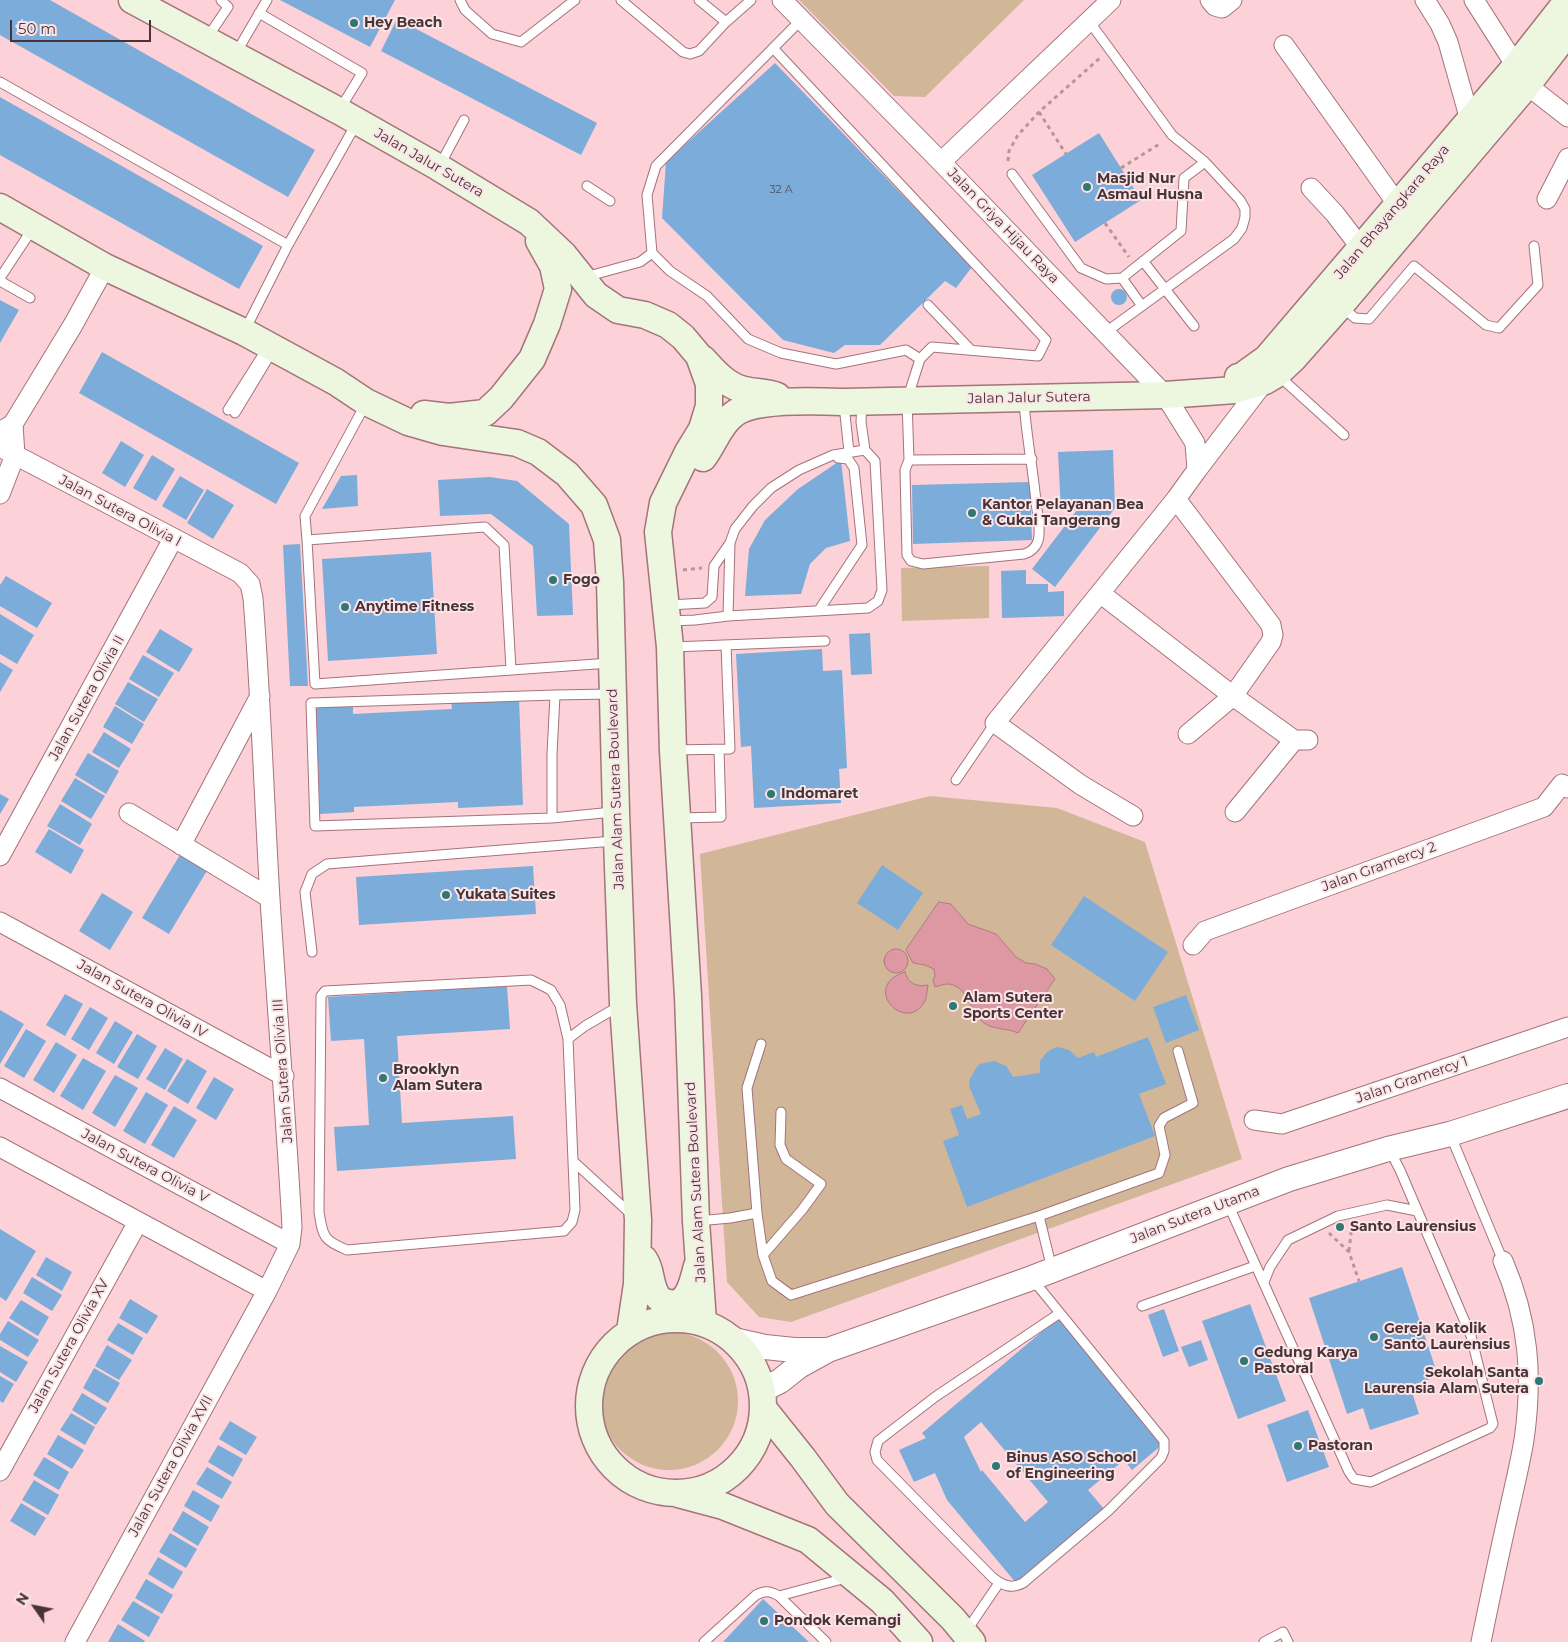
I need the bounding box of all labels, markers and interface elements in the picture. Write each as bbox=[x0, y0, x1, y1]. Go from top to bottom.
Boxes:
scale bar bbox=[12, 10, 154, 42]
place label: Hey Beach bbox=[364, 15, 442, 31]
marker: Hey Beach bbox=[348, 17, 360, 29]
text: 50 m bbox=[18, 19, 56, 38]
street label: Jalan Jalur Sutera bbox=[371, 125, 487, 201]
street label: Jalan Bhayangkara Raya bbox=[1331, 141, 1453, 283]
street label: Jalan Griya Hijau Raya bbox=[944, 165, 1062, 287]
place label: Masjid Nur Asmaul Husna bbox=[1097, 171, 1203, 203]
marker: Masjid Nur Asmaul Husna bbox=[1081, 181, 1093, 193]
house number: 32 A bbox=[769, 183, 793, 197]
street label: Jalan Jalur Sutera bbox=[967, 389, 1091, 407]
street label: Jalan Sutera Olivia I bbox=[56, 472, 184, 550]
place label: Kantor Pelayanan Bea & Cukai Tangerang bbox=[982, 497, 1144, 530]
marker: Kantor Pelayanan Bea & Cukai Tangerang bbox=[966, 507, 978, 519]
place label: Fogo bbox=[563, 572, 600, 588]
marker: Fogo bbox=[547, 574, 559, 586]
place label: Anytime Fitness bbox=[355, 599, 474, 615]
marker: Anytime Fitness bbox=[339, 601, 351, 613]
street label: Jalan Sutera Olivia II bbox=[46, 633, 128, 763]
street label: Jalan Alam Sutera Boulevard bbox=[604, 688, 628, 890]
place label: Indomaret bbox=[781, 786, 858, 802]
marker: Indomaret bbox=[765, 788, 777, 800]
street label: Jalan Gramercy 2 bbox=[1320, 839, 1438, 895]
place label: Yukata Suites bbox=[456, 887, 556, 903]
marker: Yukata Suites bbox=[440, 889, 452, 901]
street label: Jalan Sutera Olivia IV bbox=[74, 956, 210, 1042]
place label: Alam Sutera Sports Center bbox=[963, 990, 1064, 1022]
street label: Jalan Sutera Olivia III bbox=[270, 998, 296, 1144]
marker: Alam Sutera Sports Center bbox=[947, 1000, 959, 1012]
street label: Jalan Gramercy 1 bbox=[1354, 1053, 1470, 1107]
place label: Brooklyn Alam Sutera bbox=[393, 1062, 483, 1094]
marker: Brooklyn Alam Sutera bbox=[377, 1072, 389, 1084]
street label: Jalan Alam Sutera Boulevard bbox=[682, 1081, 710, 1283]
street label: Jalan Sutera Olivia V bbox=[79, 1125, 211, 1207]
street label: Jalan Sutera Utama bbox=[1128, 1183, 1262, 1247]
place label: Santo Laurensius bbox=[1350, 1219, 1476, 1235]
marker: Santo Laurensius bbox=[1334, 1221, 1346, 1233]
street label: Jalan Sutera Olivia XV bbox=[25, 1276, 113, 1416]
place label: Gereja Katolik Santo Laurensius bbox=[1384, 1321, 1510, 1354]
marker: Gereja Katolik Santo Laurensius bbox=[1368, 1331, 1380, 1343]
place label: Gedung Karya Pastoral bbox=[1254, 1345, 1358, 1378]
marker: Gedung Karya Pastoral bbox=[1238, 1355, 1250, 1367]
place label: Sekolah Santa Laurensia Alam Sutera bbox=[1364, 1365, 1529, 1398]
marker: Sekolah Santa Laurensia Alam Sutera bbox=[1533, 1375, 1545, 1387]
street label: Jalan Sutera Olivia XVII bbox=[125, 1393, 217, 1539]
place label: Pastoran bbox=[1308, 1438, 1373, 1454]
marker: Pastoran bbox=[1292, 1440, 1304, 1452]
place label: Binus ASO School of Engineering bbox=[1006, 1450, 1136, 1482]
marker: Binus ASO School of Engineering bbox=[990, 1460, 1002, 1472]
north arrow bbox=[10, 1582, 60, 1632]
text: N bbox=[12, 1589, 33, 1608]
place label: Pondok Kemangi bbox=[774, 1613, 901, 1629]
marker: Pondok Kemangi bbox=[758, 1615, 770, 1627]

